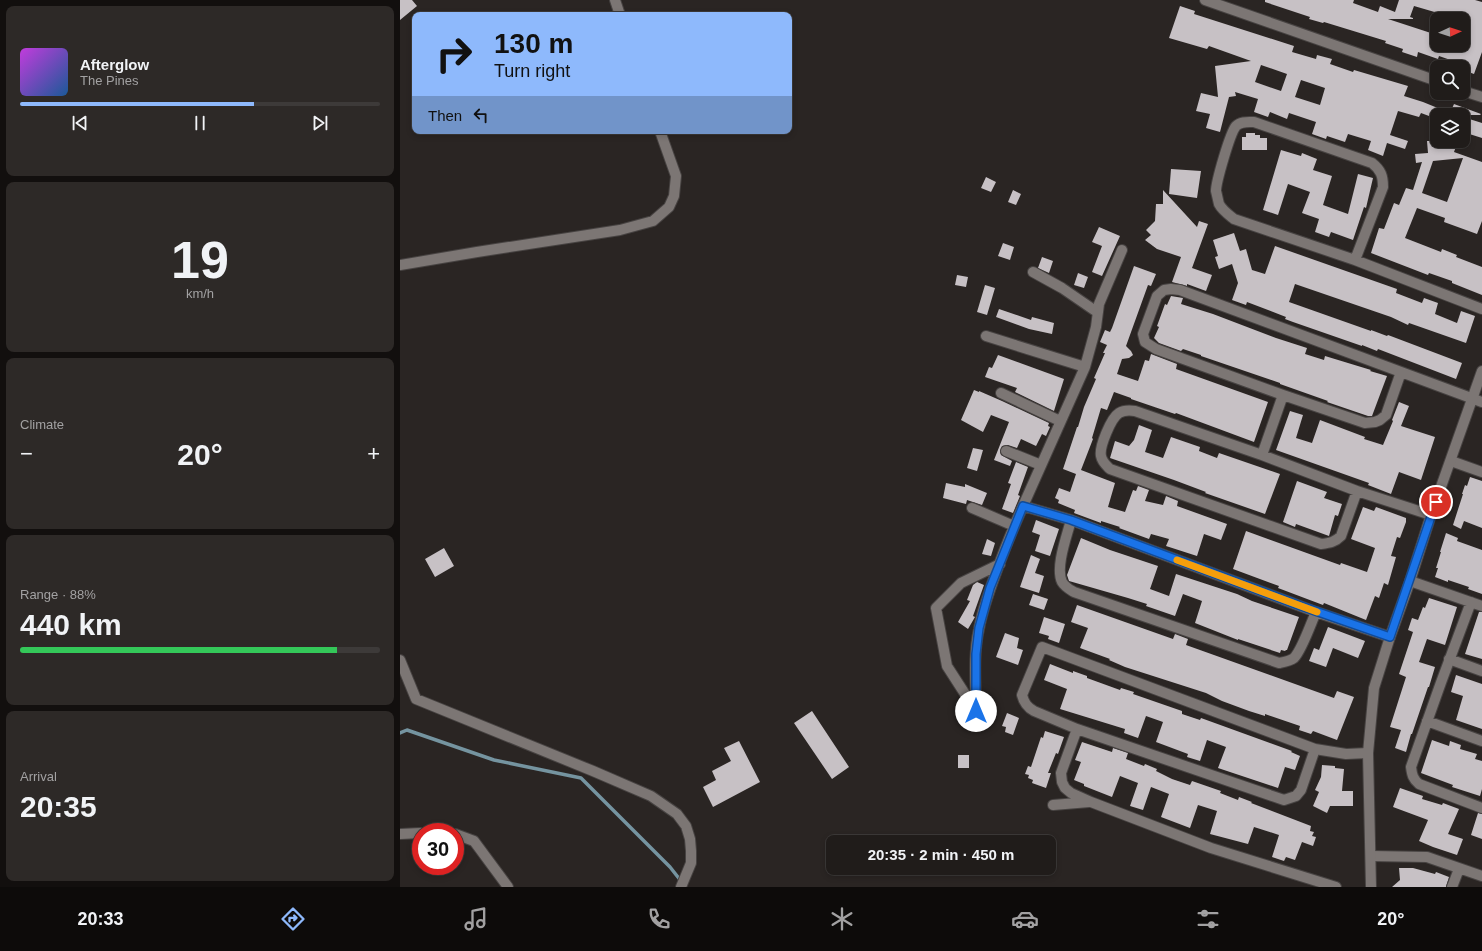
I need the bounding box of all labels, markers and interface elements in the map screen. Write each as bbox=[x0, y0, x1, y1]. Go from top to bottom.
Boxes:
north arrow bbox=[1430, 12, 1470, 52]
map controls bbox=[1430, 12, 1470, 148]
icon: right bbox=[428, 28, 480, 80]
text: 130 m bbox=[494, 28, 573, 59]
text: Afterglow bbox=[80, 56, 149, 73]
button: search bbox=[1430, 60, 1470, 100]
text: Turn right bbox=[494, 61, 570, 81]
text: The Pines bbox=[80, 73, 139, 88]
icon: left bbox=[470, 104, 492, 126]
text: Then bbox=[428, 107, 462, 124]
button: layers bbox=[1430, 108, 1470, 148]
icon: previous bbox=[69, 112, 91, 134]
icon: pause bbox=[189, 112, 211, 134]
icon: next bbox=[309, 112, 331, 134]
text: 19 bbox=[171, 231, 229, 289]
text: km/h bbox=[186, 286, 214, 301]
text: Climate bbox=[20, 417, 64, 432]
text: 20° bbox=[177, 438, 223, 471]
text: − bbox=[20, 441, 33, 466]
text: + bbox=[367, 441, 380, 466]
pin bbox=[1419, 485, 1453, 519]
icon: arrive bbox=[1425, 491, 1447, 513]
text: Range · 88% bbox=[20, 587, 96, 602]
text: 440 km bbox=[20, 608, 122, 641]
position arrow bbox=[955, 690, 997, 732]
text: Arrival bbox=[20, 769, 57, 784]
text: 20:35 bbox=[20, 790, 97, 823]
speed limit sign: 30 bbox=[412, 823, 464, 875]
text: 20:35 · 2 min · 450 m bbox=[868, 846, 1014, 863]
icon: directions bbox=[279, 905, 307, 933]
icon: music bbox=[462, 905, 490, 933]
icon: phone bbox=[645, 905, 673, 933]
icon: climate bbox=[828, 905, 856, 933]
icon: car bbox=[1011, 905, 1039, 933]
icon: filters bbox=[1194, 905, 1222, 933]
text: 20:33 bbox=[78, 909, 124, 929]
text: 20° bbox=[1377, 909, 1404, 929]

